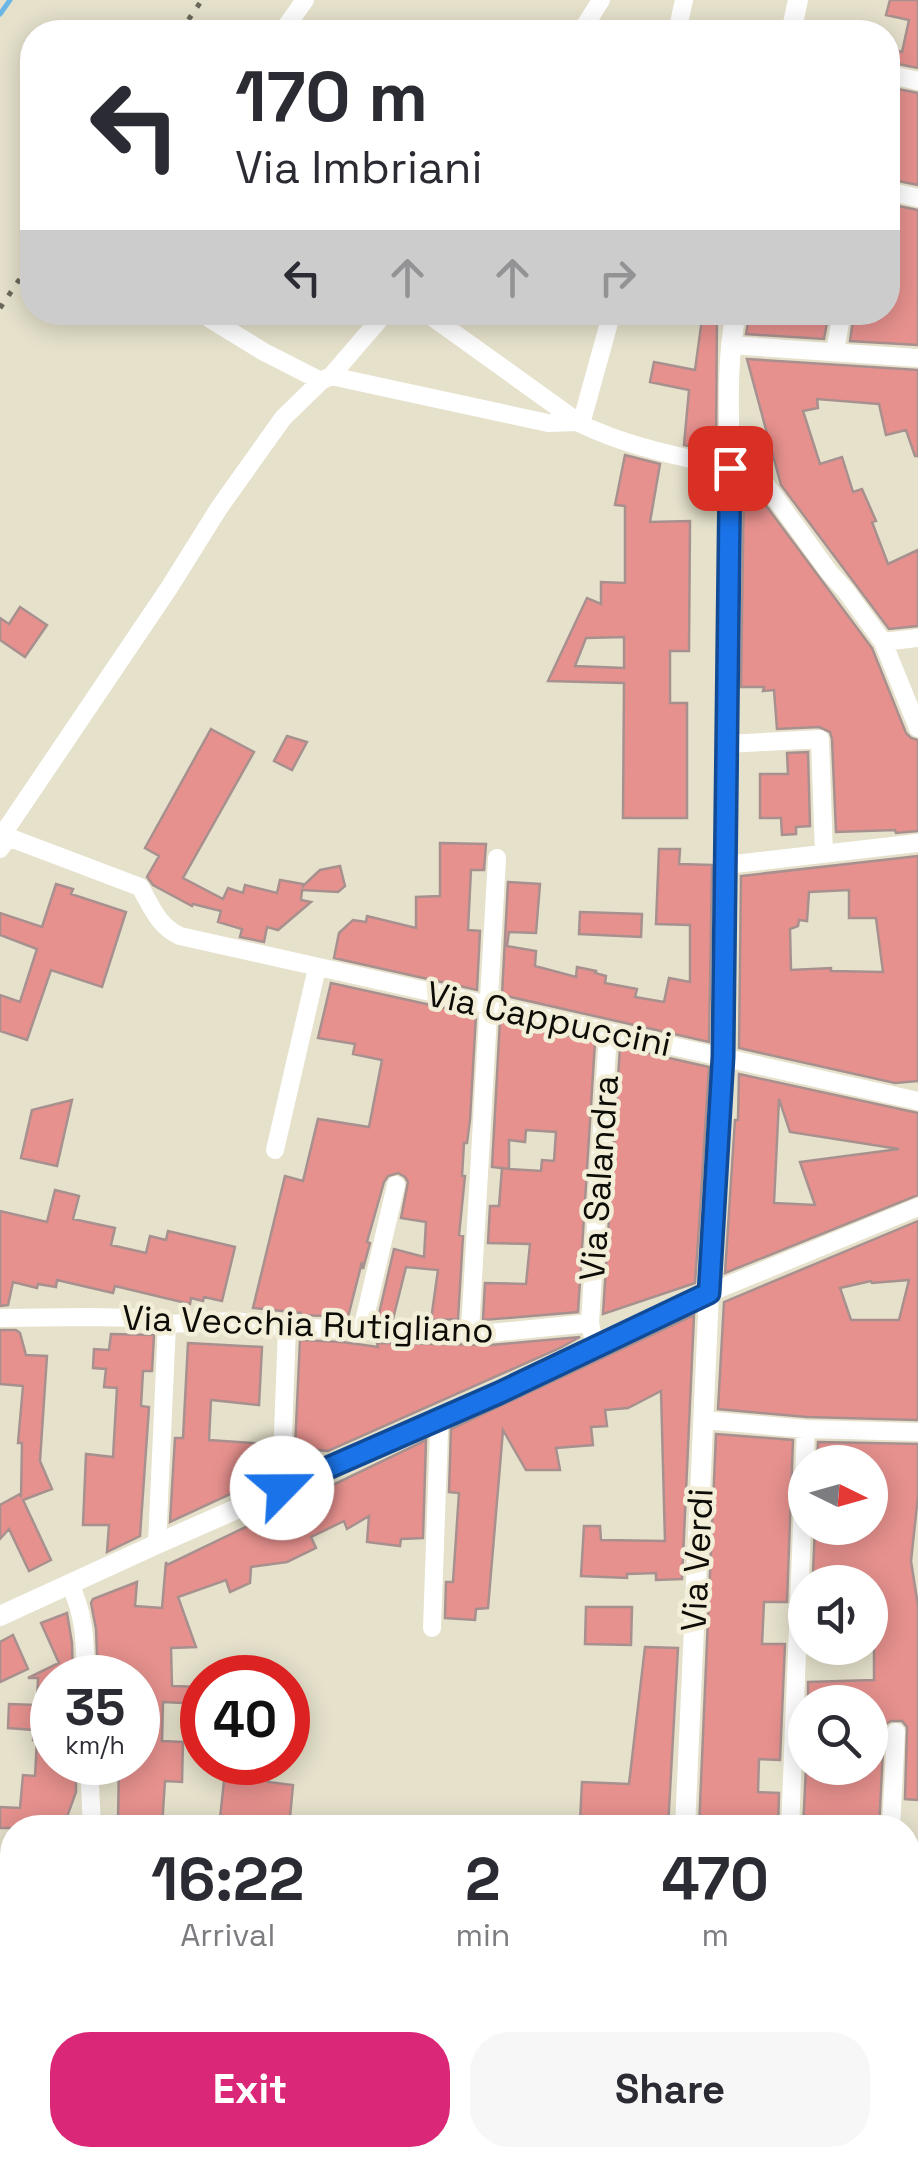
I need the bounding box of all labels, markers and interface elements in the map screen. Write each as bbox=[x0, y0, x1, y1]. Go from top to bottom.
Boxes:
text: 170 m bbox=[235, 52, 428, 141]
icon: left bbox=[70, 60, 200, 190]
text: Via Imbriani bbox=[235, 139, 482, 196]
icon: left bbox=[275, 250, 330, 305]
icon: ahead bbox=[380, 250, 435, 305]
icon: ahead bbox=[485, 250, 540, 305]
icon: right bbox=[590, 250, 645, 305]
pin bbox=[688, 426, 773, 511]
icon: arrive bbox=[703, 441, 758, 496]
street label: Via Cappuccini bbox=[423, 972, 675, 1066]
street label: Via Salandra bbox=[570, 1074, 628, 1282]
street label: Via Vecchia Rutigliano bbox=[121, 1296, 495, 1352]
position arrow bbox=[230, 1436, 334, 1540]
north arrow bbox=[788, 1445, 888, 1545]
map controls bbox=[788, 1445, 888, 1785]
street label: Via Verdi bbox=[671, 1487, 723, 1633]
button: sound bbox=[788, 1565, 888, 1665]
speed limit sign: 40 bbox=[180, 1655, 310, 1785]
text: 35 bbox=[65, 1676, 125, 1740]
button: search bbox=[788, 1685, 888, 1785]
text: km/h bbox=[65, 1729, 125, 1761]
text: 16:22 bbox=[151, 1841, 304, 1918]
text: 2 bbox=[465, 1841, 501, 1918]
text: 470 bbox=[661, 1841, 769, 1918]
text: Arrival bbox=[180, 1915, 275, 1955]
text: min bbox=[455, 1915, 510, 1955]
text: m bbox=[701, 1915, 729, 1955]
button: Exit bbox=[50, 2032, 450, 2147]
button: Share bbox=[470, 2032, 870, 2147]

